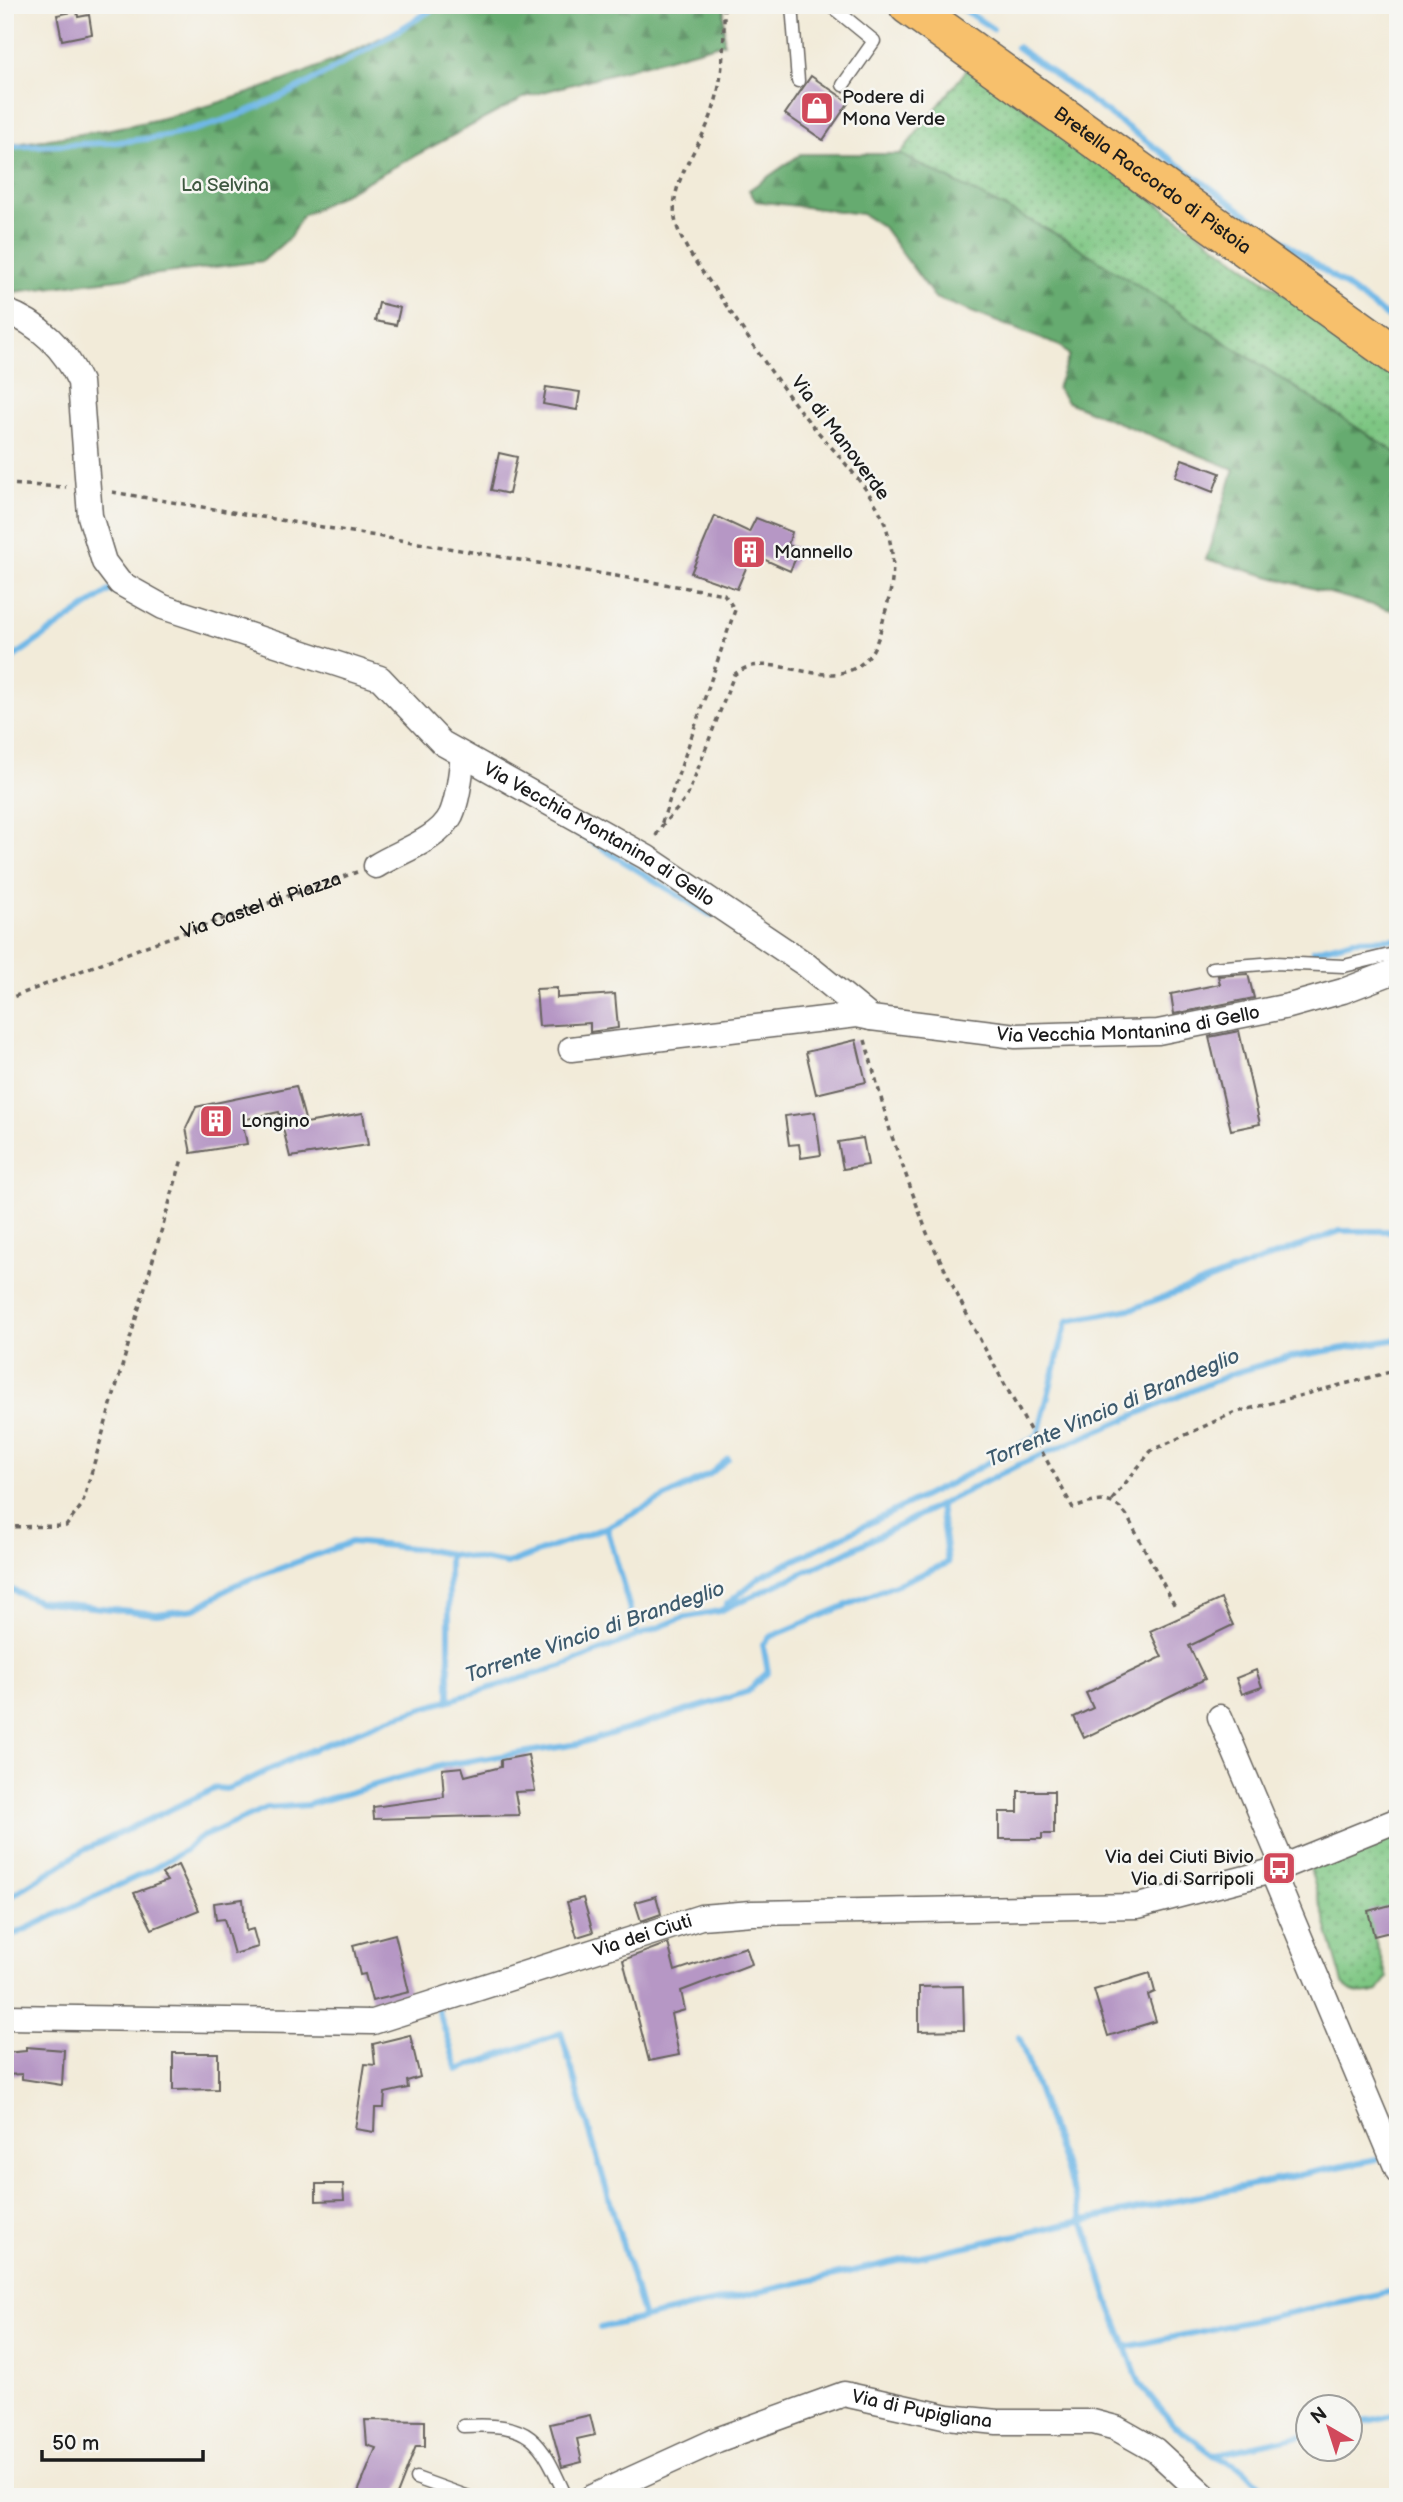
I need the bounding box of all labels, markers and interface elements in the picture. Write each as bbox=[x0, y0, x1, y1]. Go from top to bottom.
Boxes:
place label: Podere di Mona Verde bbox=[842, 86, 945, 131]
shop icon: Podere di Mona Verde bbox=[798, 89, 836, 127]
street label: Bretella Raccordo di Pistoia bbox=[1049, 102, 1256, 259]
park label: La Selvina bbox=[181, 174, 269, 197]
street label: Via di Manoverde bbox=[786, 371, 894, 505]
building icon: Mannello bbox=[730, 533, 768, 571]
place label: Mannello bbox=[774, 541, 853, 564]
street label: Via Vecchia Montanina di Gello bbox=[479, 757, 719, 911]
street label: Via Castel di Piazza bbox=[178, 867, 344, 944]
street label: Via Vecchia Montanina di Gello bbox=[995, 1001, 1262, 1048]
building icon: Longino bbox=[197, 1102, 235, 1140]
place label: Longino bbox=[241, 1110, 310, 1133]
water label: Torrente Vincio di Brandeglio bbox=[983, 1343, 1243, 1473]
water label: Torrente Vincio di Brandeglio bbox=[462, 1576, 728, 1688]
place label: Via dei Ciuti Bivio Via di Sarripoli bbox=[1105, 1846, 1254, 1891]
bus stop icon: Via dei Ciuti Bivio Via di Sarripoli bbox=[1260, 1849, 1298, 1887]
street label: Via dei Ciuti bbox=[590, 1909, 695, 1962]
street label: Via di Pupigliana bbox=[850, 2385, 993, 2433]
north arrow bbox=[1294, 2394, 1364, 2464]
text: N bbox=[1306, 2403, 1332, 2429]
scale bar bbox=[42, 2418, 203, 2462]
text: 50 m bbox=[52, 2431, 99, 2456]

